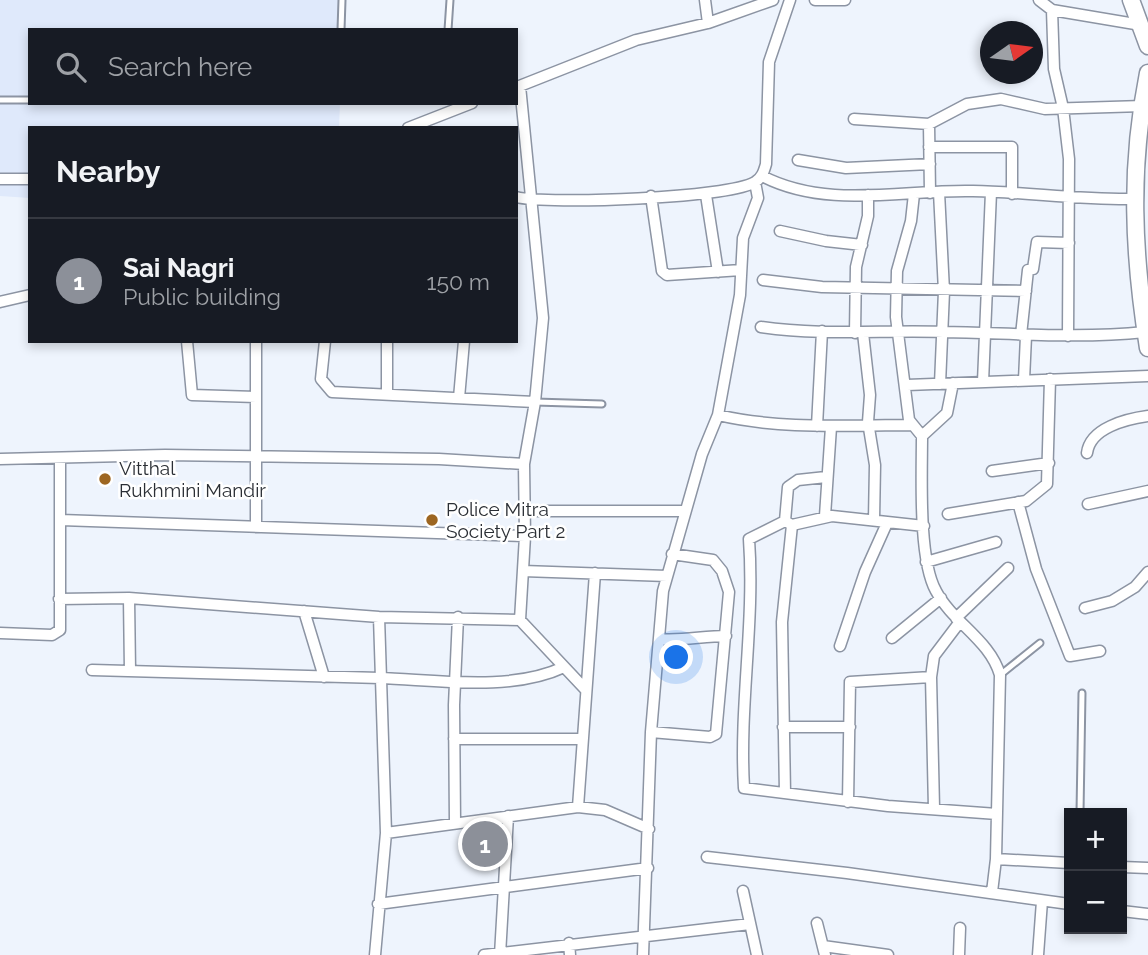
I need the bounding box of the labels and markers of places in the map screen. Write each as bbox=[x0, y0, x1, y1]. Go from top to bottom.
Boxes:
place label: Vitthal Rukhmini Mandir bbox=[119, 457, 266, 501]
marker: Vitthal Rukhmini Mandir bbox=[97, 471, 113, 487]
place label: Police Mitra Society Part 2 bbox=[446, 498, 565, 542]
marker: Police Mitra Society Part 2 bbox=[424, 512, 440, 528]
pin: 1 bbox=[462, 818, 508, 870]

